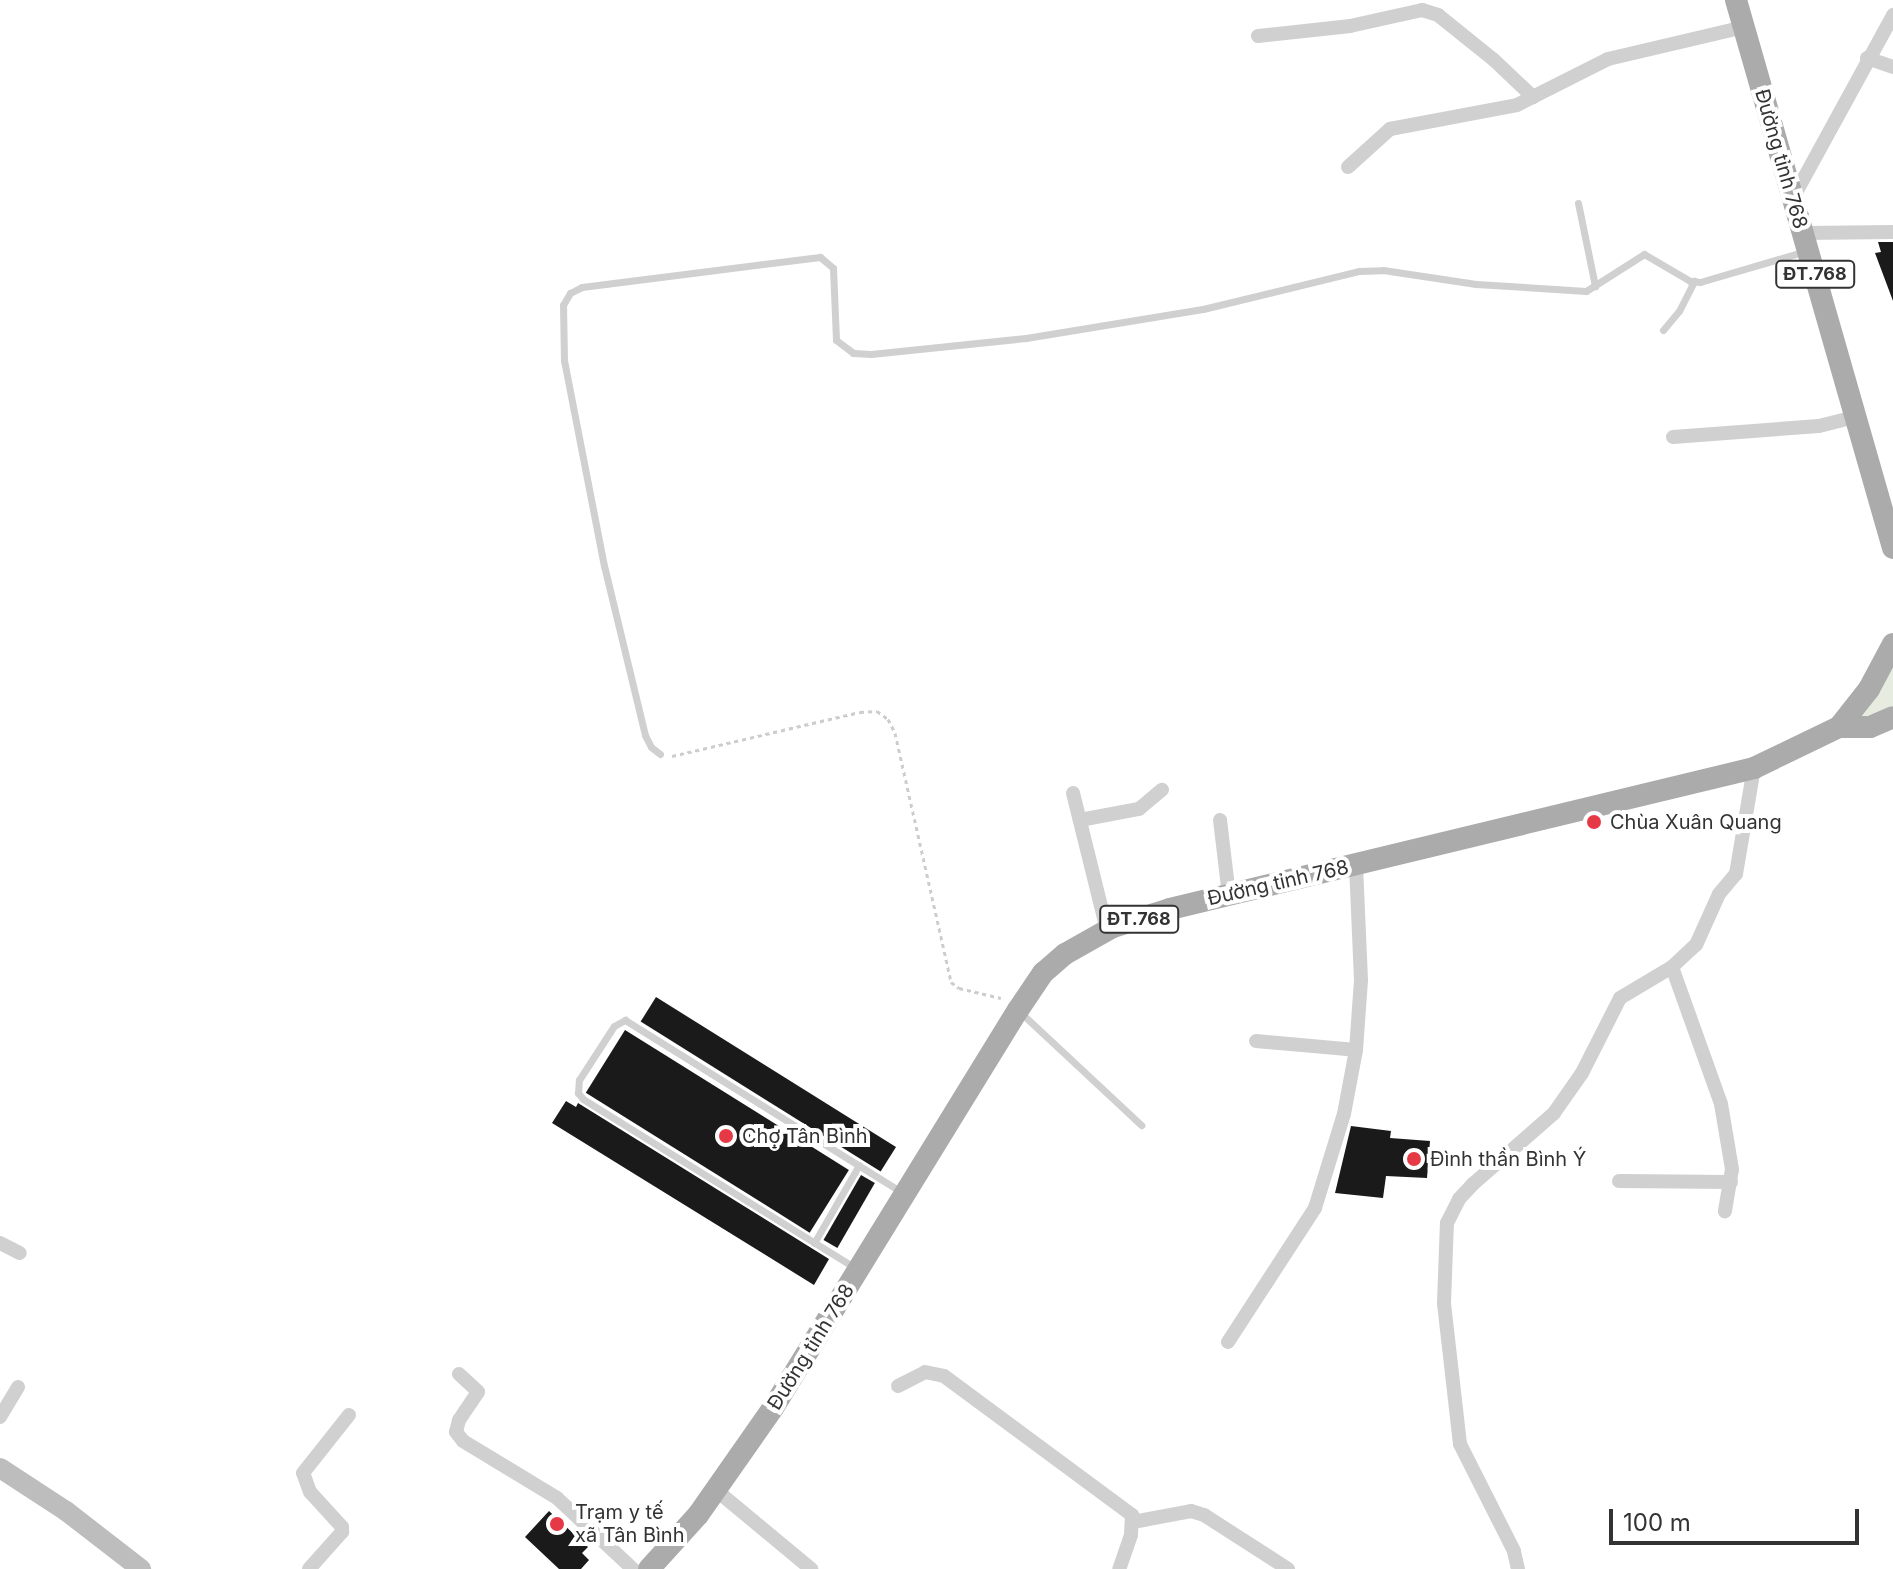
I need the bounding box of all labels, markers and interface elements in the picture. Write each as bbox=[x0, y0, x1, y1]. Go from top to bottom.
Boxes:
street label: Đường tỉnh 768 bbox=[1750, 86, 1812, 232]
road number: ĐT.768 bbox=[1775, 260, 1855, 288]
place label: Chùa Xuân Quang bbox=[1610, 810, 1782, 834]
marker: Chùa Xuân Quang bbox=[1585, 813, 1603, 831]
street label: Đường tỉnh 768 bbox=[1205, 855, 1351, 911]
road number: ĐT.768 bbox=[1099, 905, 1179, 933]
place label: Chợ Tân Bình bbox=[742, 1124, 868, 1148]
marker: Chợ Tân Bình bbox=[717, 1127, 735, 1145]
place label: Đình thần Bình Ý bbox=[1430, 1147, 1586, 1171]
marker: Đình thần Bình Ý bbox=[1405, 1150, 1423, 1168]
street label: Đường tỉnh 768 bbox=[763, 1279, 859, 1415]
scale bar bbox=[1613, 1493, 1863, 1543]
place label: Trạm y tế xã Tân Bình bbox=[575, 1500, 684, 1547]
text: 100 m bbox=[1623, 1508, 1691, 1537]
marker: Trạm y tế xã Tân Bình bbox=[546, 1513, 568, 1535]

